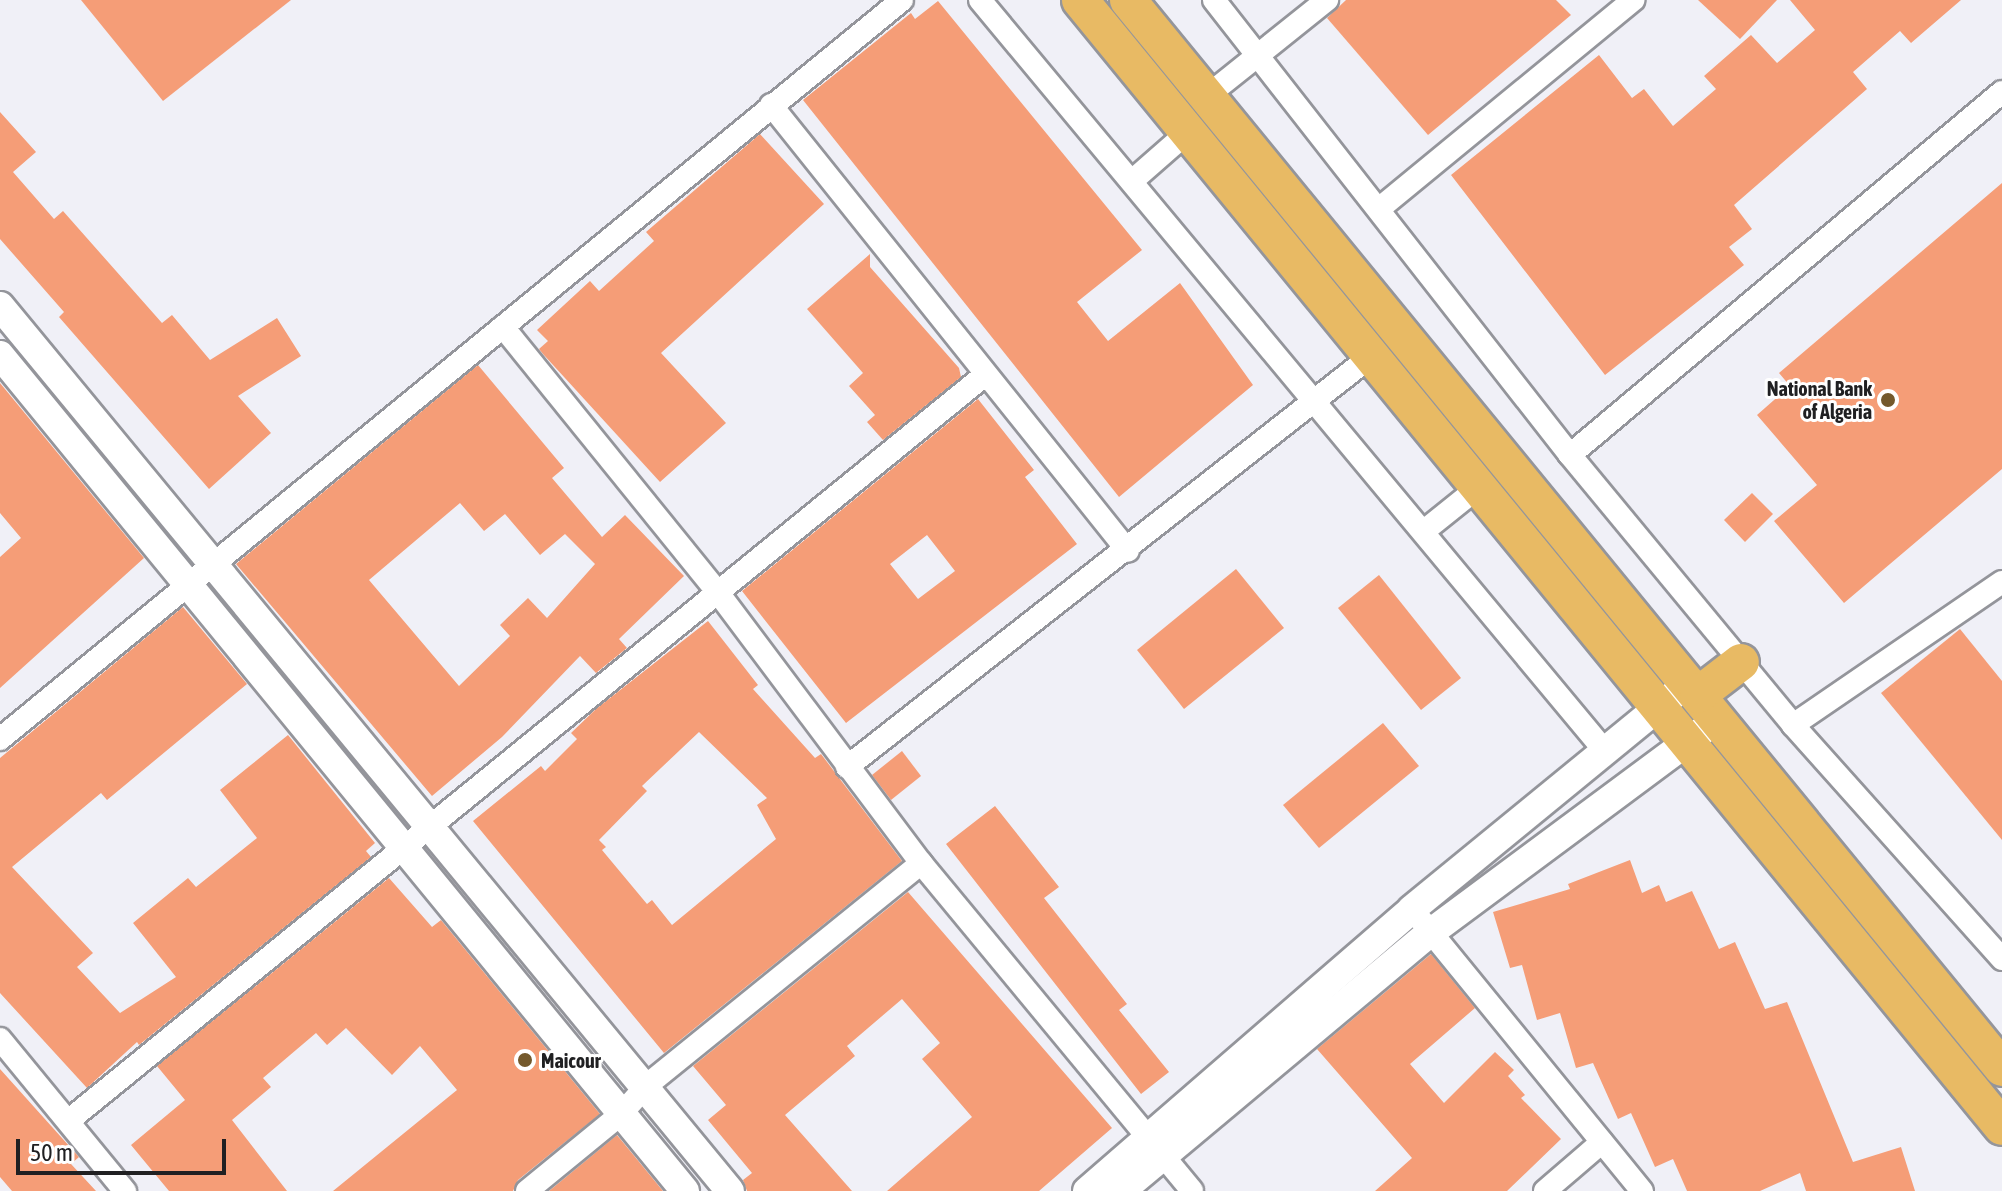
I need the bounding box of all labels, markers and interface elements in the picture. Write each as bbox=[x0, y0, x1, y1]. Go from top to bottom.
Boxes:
place label: National Bank of Algeria bbox=[1767, 376, 1872, 423]
marker: National Bank of Algeria bbox=[1879, 391, 1897, 409]
place label: Maicour bbox=[541, 1048, 601, 1072]
marker: Maicour bbox=[516, 1051, 534, 1069]
scale bar bbox=[20, 1123, 230, 1173]
text: 50 m bbox=[30, 1139, 73, 1166]

